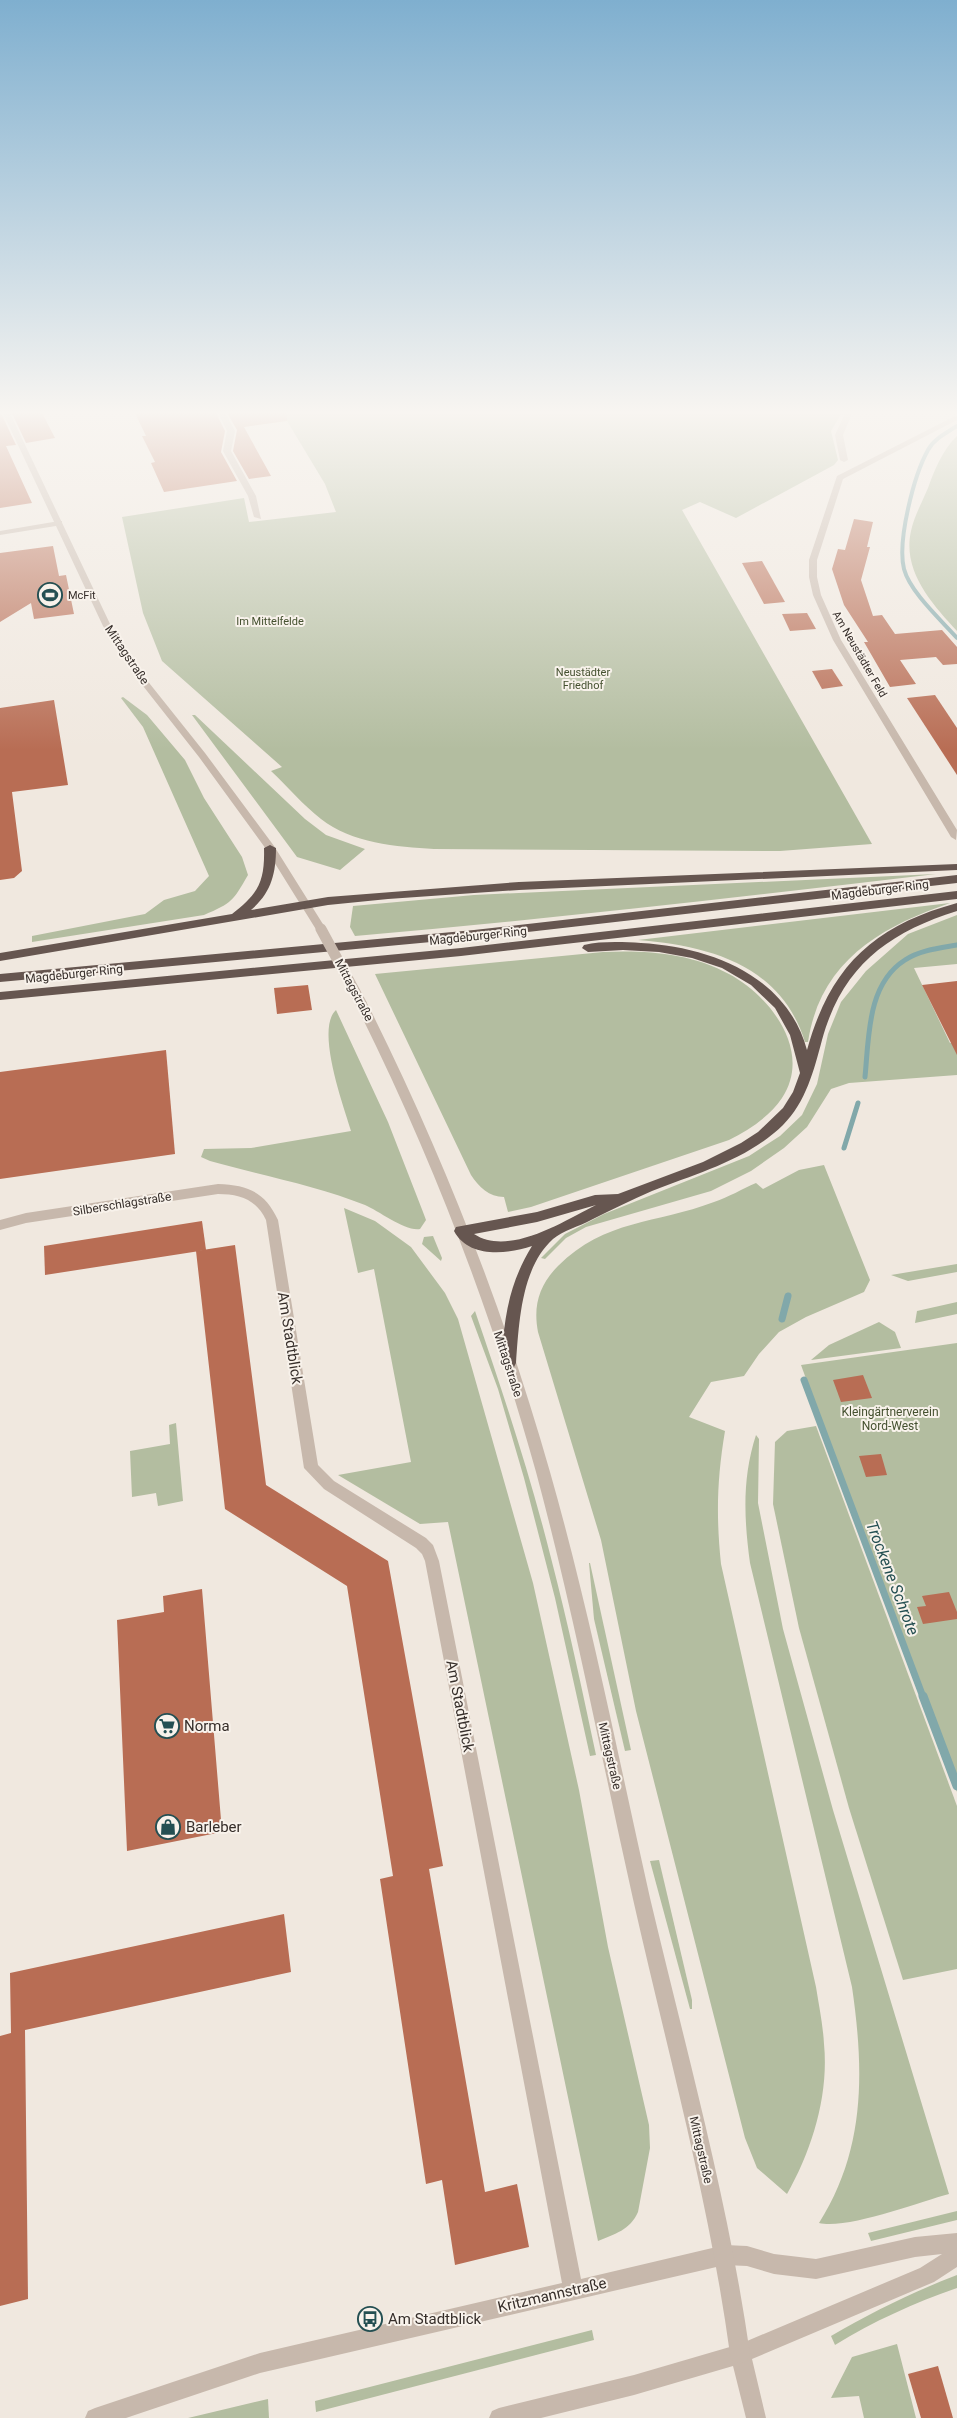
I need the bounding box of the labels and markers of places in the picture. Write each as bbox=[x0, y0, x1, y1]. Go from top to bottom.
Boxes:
sports icon: McFit bbox=[37, 582, 63, 608]
place label: McFit bbox=[68, 589, 96, 602]
supermarket icon: Norma bbox=[154, 1713, 180, 1739]
place label: Norma bbox=[184, 1717, 230, 1735]
shop icon: Barleber bbox=[155, 1814, 181, 1840]
place label: Barleber bbox=[186, 1818, 242, 1836]
bus stop icon: Am Stadtblick bbox=[357, 2306, 383, 2332]
place label: Am Stadtblick bbox=[388, 2310, 482, 2328]

